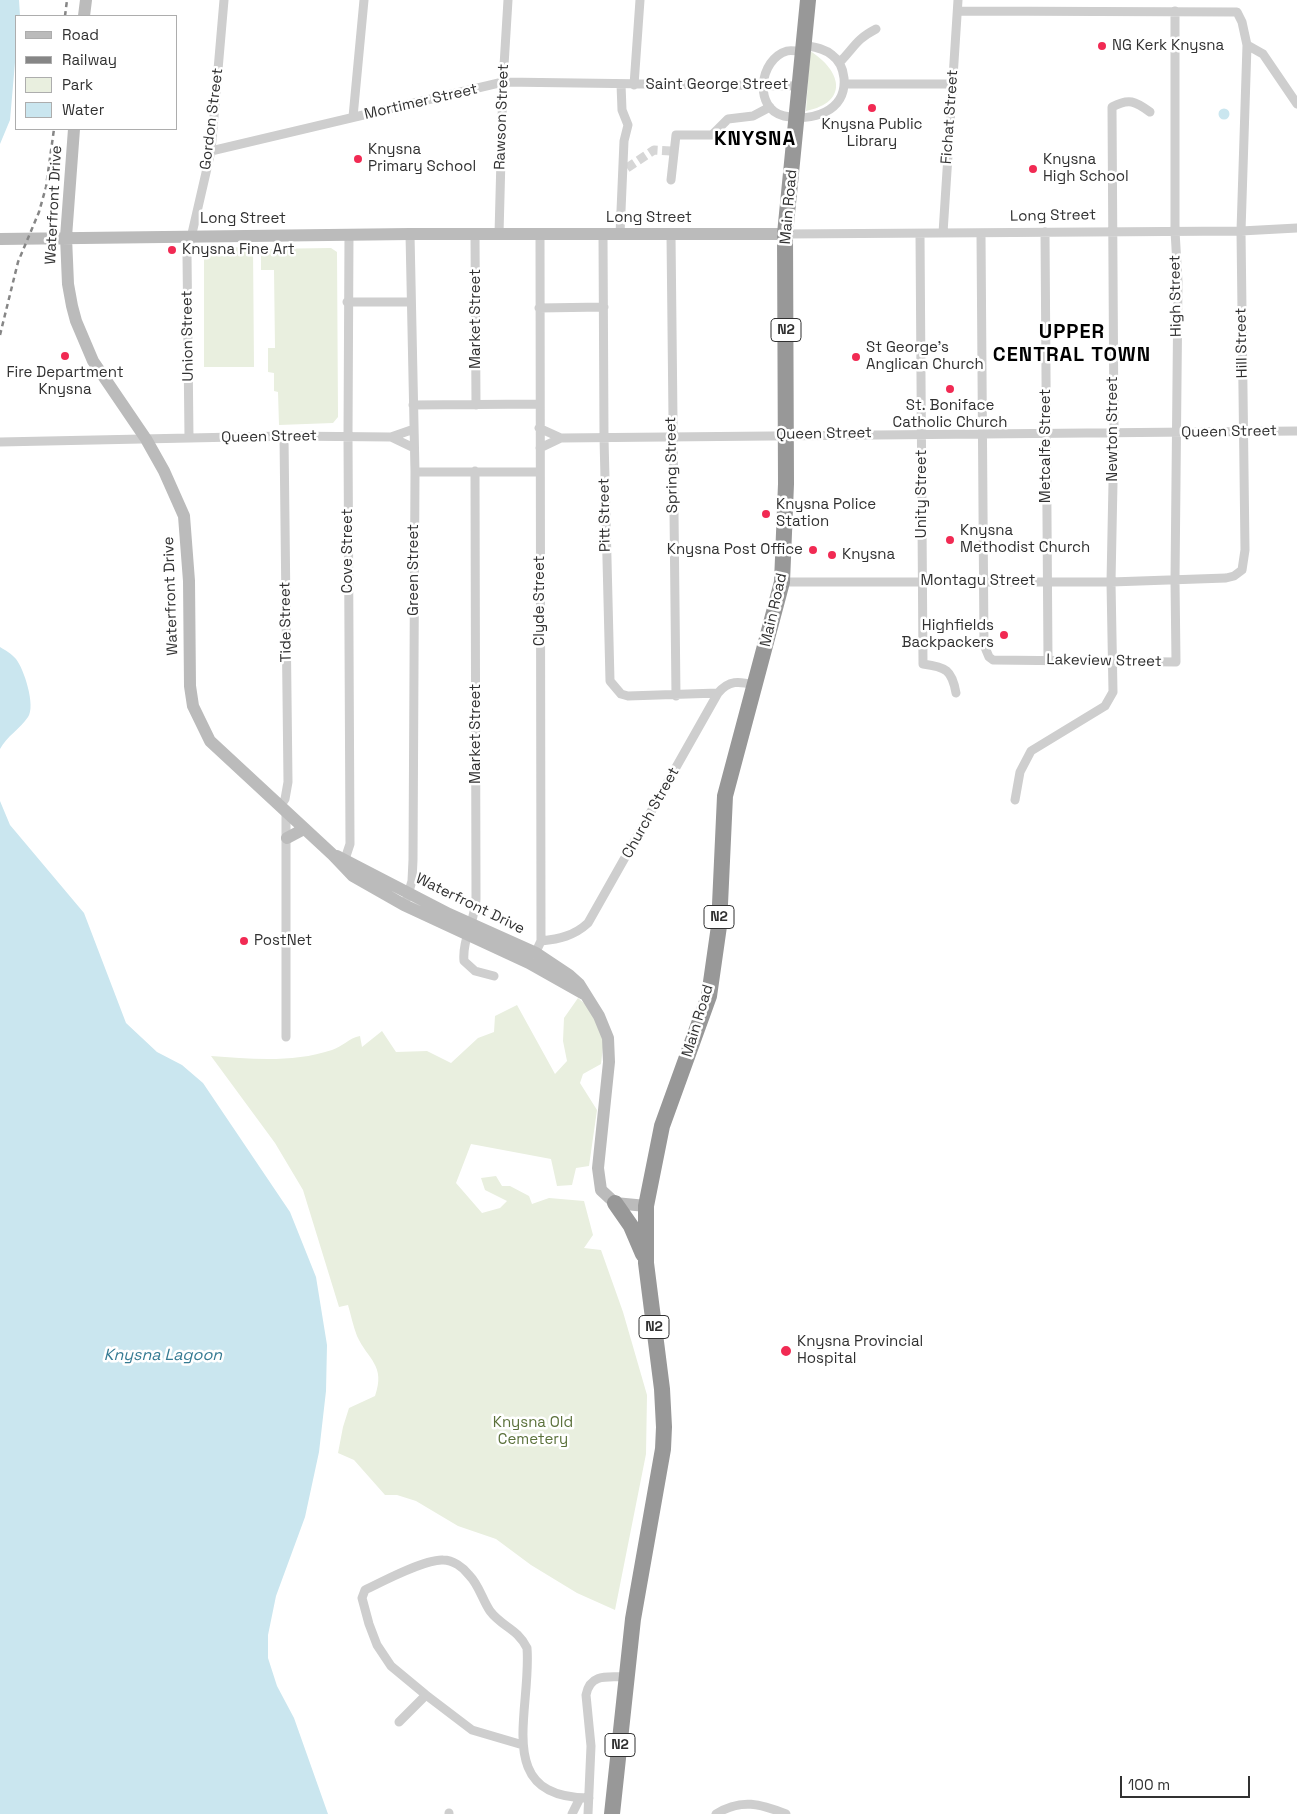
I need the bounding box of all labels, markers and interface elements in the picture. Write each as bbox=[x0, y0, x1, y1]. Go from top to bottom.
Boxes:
legend bbox=[15, 15, 178, 130]
text: Road bbox=[62, 25, 99, 44]
place label: NG Kerk Knysna bbox=[1112, 37, 1224, 55]
marker: NG Kerk Knysna bbox=[1096, 40, 1108, 52]
text: Railway bbox=[62, 50, 117, 69]
street label: Rawson Street bbox=[491, 64, 513, 170]
street label: Gordon Street bbox=[197, 67, 227, 171]
street label: Fichat Street bbox=[938, 69, 962, 165]
text: Park bbox=[62, 75, 93, 94]
street label: Saint George Street bbox=[646, 76, 788, 94]
street label: Mortimer Street bbox=[363, 80, 479, 124]
text: Water bbox=[62, 100, 104, 119]
marker: Knysna Public Library bbox=[866, 102, 878, 114]
place label: Knysna Public Library bbox=[821, 116, 923, 151]
district label: KNYSNA bbox=[713, 128, 797, 152]
place label: Knysna Primary School bbox=[368, 141, 476, 176]
street label: Waterfront Drive bbox=[42, 145, 66, 265]
place label: Knysna High School bbox=[1043, 151, 1129, 186]
marker: Knysna Primary School bbox=[352, 153, 364, 165]
marker: Knysna High School bbox=[1027, 163, 1039, 175]
street label: Main Road bbox=[777, 169, 801, 245]
street label: Long Street bbox=[1010, 206, 1096, 226]
street label: Long Street bbox=[606, 209, 692, 227]
street label: Long Street bbox=[200, 210, 286, 228]
place label: Knysna Fine Art bbox=[182, 241, 295, 259]
marker: Knysna Fine Art bbox=[166, 244, 178, 256]
street label: High Street bbox=[1166, 255, 1186, 337]
street label: Market Street bbox=[467, 269, 485, 369]
street label: Union Street bbox=[178, 290, 198, 382]
street label: Hill Street bbox=[1232, 308, 1252, 378]
road number: N2 bbox=[771, 318, 801, 342]
district label: UPPER CENTRAL TOWN bbox=[991, 321, 1153, 368]
place label: St George's Anglican Church bbox=[866, 339, 984, 374]
marker: Fire Department Knysna bbox=[59, 350, 71, 362]
marker: St George's Anglican Church bbox=[850, 351, 862, 363]
place label: Fire Department Knysna bbox=[6, 364, 124, 399]
street label: Newton Street bbox=[1104, 376, 1122, 482]
marker: St. Boniface Catholic Church bbox=[944, 383, 956, 395]
street label: Metcalfe Street bbox=[1037, 389, 1055, 503]
place label: St. Boniface Catholic Church bbox=[893, 397, 1007, 432]
street label: Spring Street bbox=[662, 416, 682, 514]
street label: Queen Street bbox=[1181, 422, 1277, 442]
street label: Queen Street bbox=[776, 424, 872, 444]
street label: Queen Street bbox=[221, 427, 317, 447]
street label: Unity Street bbox=[913, 450, 931, 538]
street label: Pitt Street bbox=[595, 478, 615, 552]
place label: Knysna Police Station bbox=[776, 496, 876, 531]
marker: Knysna Police Station bbox=[760, 508, 772, 520]
street label: Cove Street bbox=[339, 509, 357, 593]
place label: Knysna Methodist Church bbox=[960, 522, 1090, 557]
street label: Green Street bbox=[405, 524, 423, 616]
marker: Knysna Methodist Church bbox=[944, 534, 956, 546]
street label: Waterfront Drive bbox=[160, 536, 182, 656]
place label: Knysna Post Office bbox=[667, 541, 803, 559]
marker: Knysna Post Office bbox=[807, 544, 819, 556]
place label: Knysna bbox=[842, 546, 895, 564]
marker: Knysna bbox=[826, 549, 838, 561]
street label: Clyde Street bbox=[531, 556, 549, 646]
street label: Main Road bbox=[757, 571, 791, 649]
street label: Montagu Street bbox=[920, 572, 1036, 590]
street label: Tide Street bbox=[276, 582, 296, 662]
place label: Highfields Backpackers bbox=[902, 617, 994, 652]
marker: Highfields Backpackers bbox=[998, 629, 1010, 641]
street label: Lakeview Street bbox=[1046, 651, 1162, 671]
street label: Market Street bbox=[467, 684, 485, 784]
street label: Church Street bbox=[619, 764, 683, 862]
street label: Waterfront Drive bbox=[412, 870, 528, 938]
road number: N2 bbox=[704, 906, 734, 929]
place label: PostNet bbox=[254, 932, 312, 950]
marker: PostNet bbox=[238, 935, 250, 947]
street label: Main Road bbox=[678, 982, 718, 1060]
road number: N2 bbox=[639, 1315, 669, 1338]
place label: Knysna Provincial Hospital bbox=[797, 1333, 923, 1368]
marker: Knysna Provincial Hospital bbox=[779, 1344, 793, 1358]
water label: Knysna Lagoon bbox=[104, 1346, 222, 1366]
park label: Knysna Old Cemetery bbox=[493, 1414, 573, 1449]
road number: N2 bbox=[605, 1734, 635, 1756]
scale bar bbox=[1122, 1766, 1252, 1798]
text: 100 m bbox=[1128, 1775, 1170, 1794]

